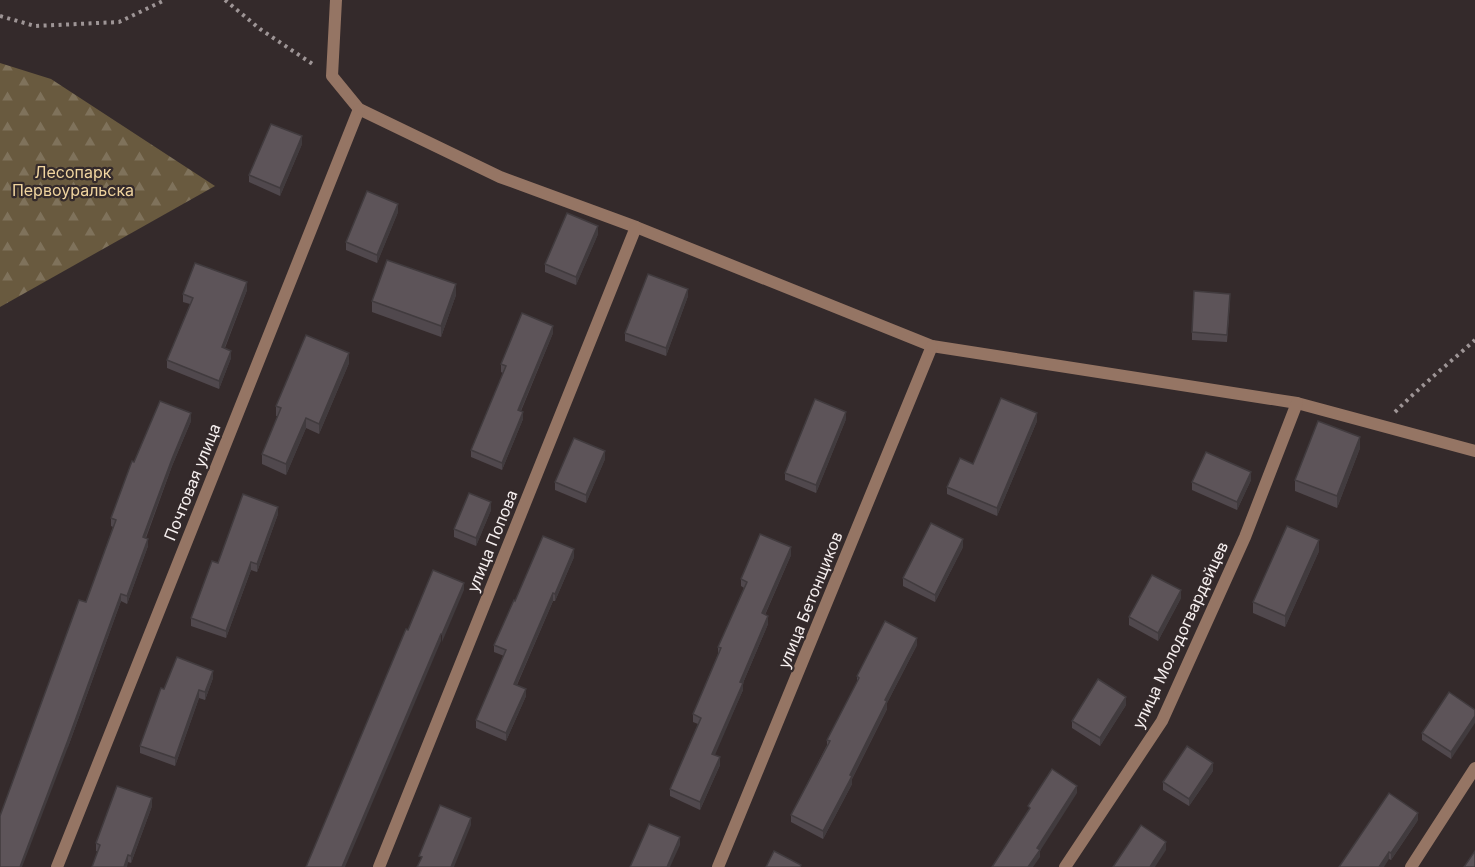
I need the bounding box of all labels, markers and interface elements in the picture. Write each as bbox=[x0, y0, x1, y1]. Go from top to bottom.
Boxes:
park label: Лесопарк Первоуральска bbox=[12, 162, 134, 200]
street label: Почтовая улица bbox=[159, 421, 225, 543]
street label: улица Попова bbox=[462, 487, 522, 595]
street label: улица Бетонщиков bbox=[773, 529, 847, 671]
street label: улица Молодогвардейцев bbox=[1128, 538, 1232, 732]

